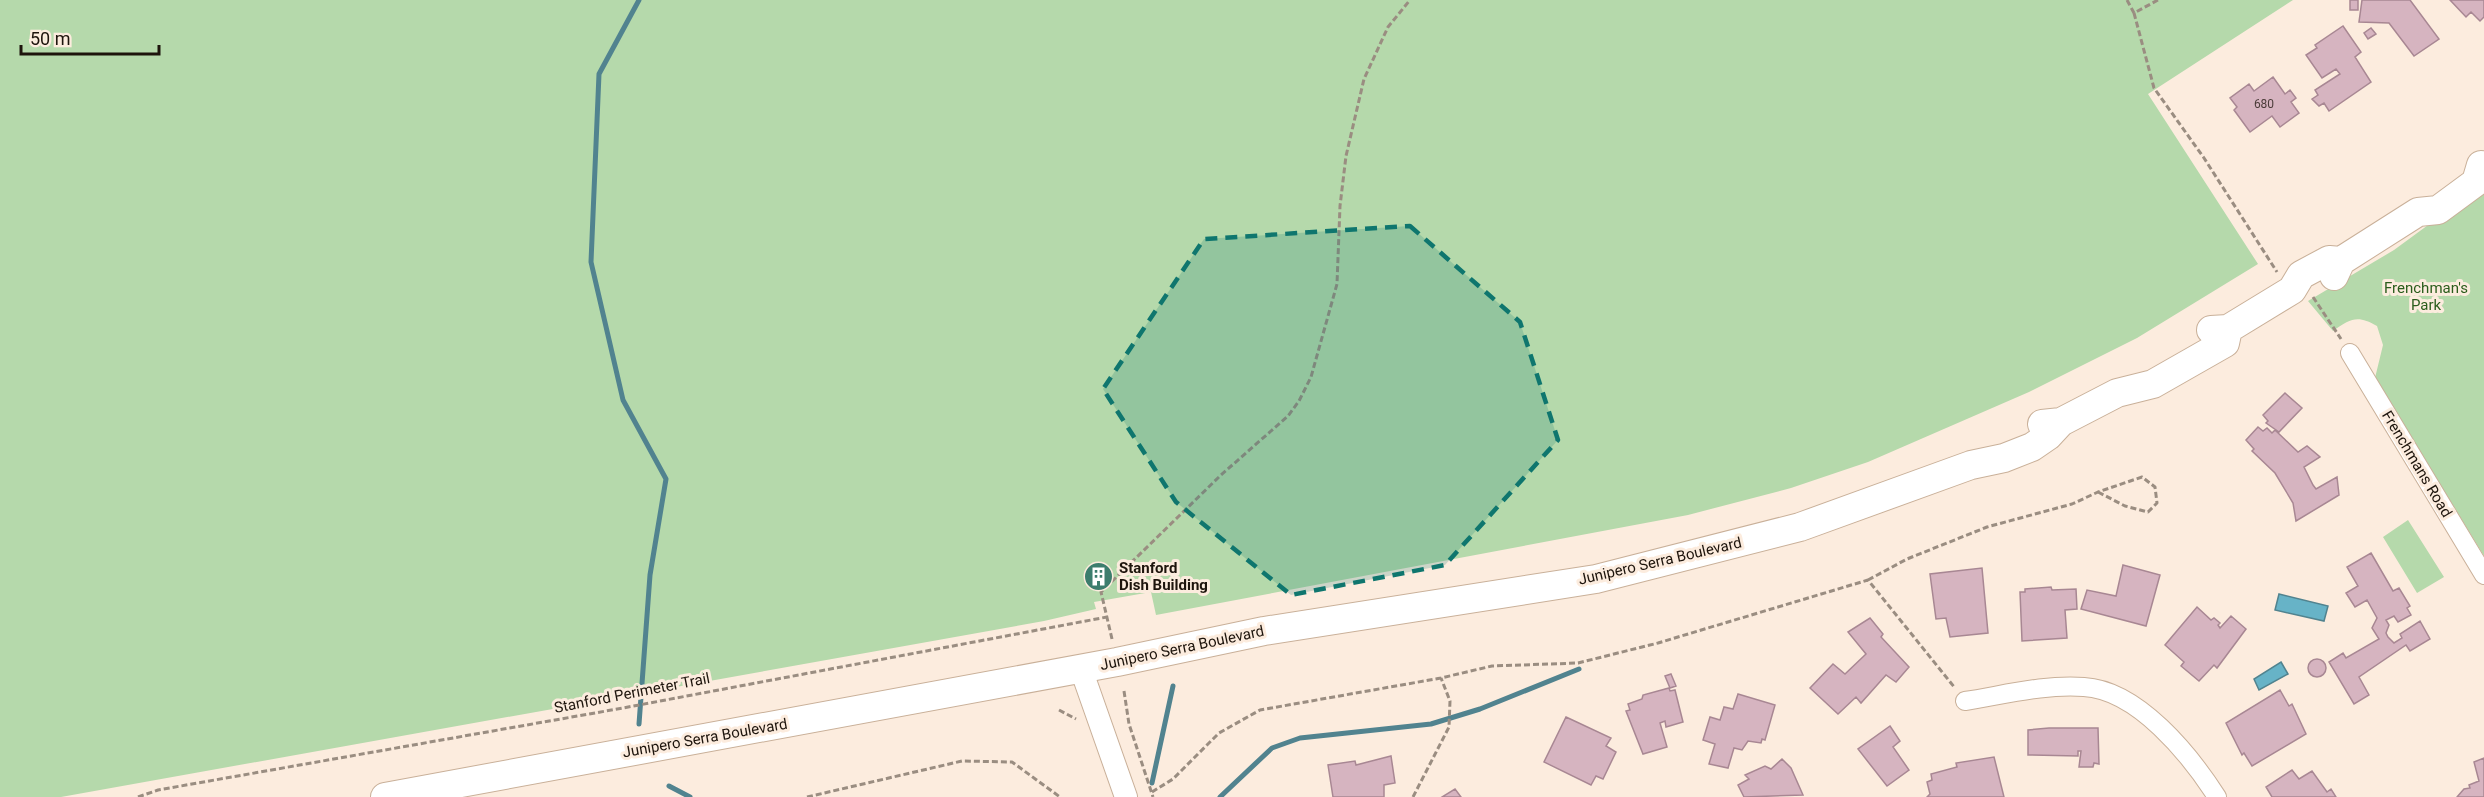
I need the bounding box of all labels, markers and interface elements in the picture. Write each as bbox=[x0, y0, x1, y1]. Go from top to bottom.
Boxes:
scale bar bbox=[21, 18, 159, 56]
text: 50 m bbox=[30, 28, 70, 49]
house number: 680 bbox=[2254, 97, 2274, 111]
park label: Frenchman's Park bbox=[2384, 279, 2468, 314]
street label: Frenchmans Road bbox=[2378, 408, 2456, 520]
street label: Junipero Serra Boulevard bbox=[1577, 533, 1743, 589]
place label: Stanford Dish Building bbox=[1119, 559, 1208, 594]
building icon: Stanford Dish Building bbox=[1082, 561, 1114, 593]
street label: Junipero Serra Boulevard bbox=[1098, 622, 1266, 674]
street label: Stanford Perimeter Trail bbox=[553, 669, 711, 717]
street label: Junipero Serra Boulevard bbox=[621, 715, 789, 761]

